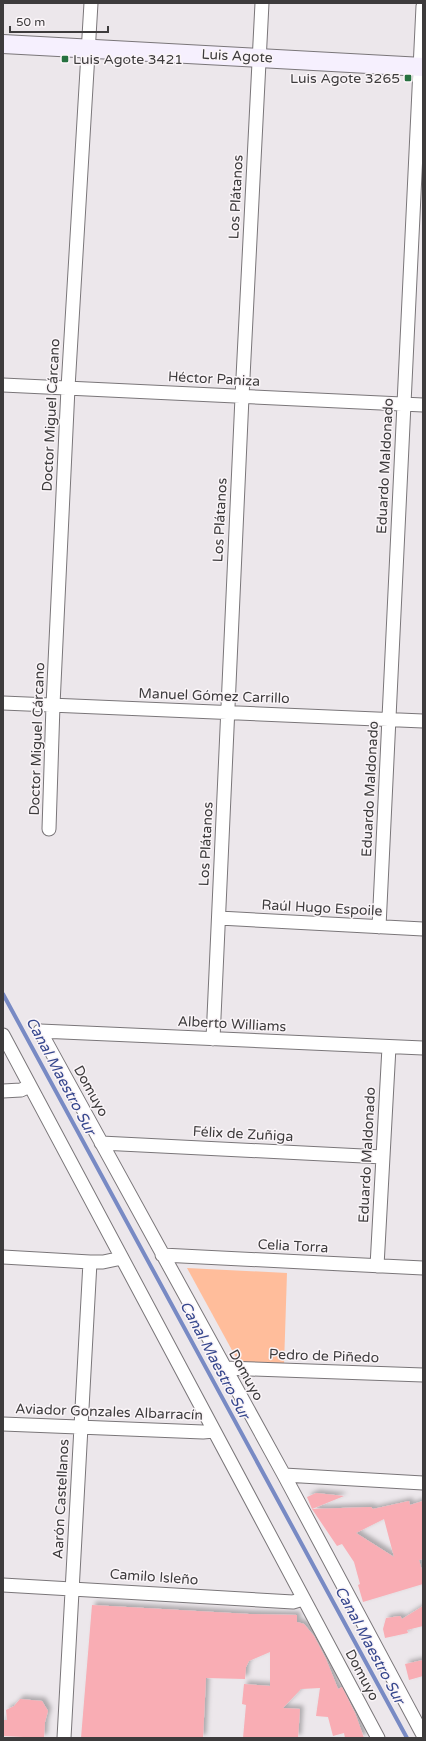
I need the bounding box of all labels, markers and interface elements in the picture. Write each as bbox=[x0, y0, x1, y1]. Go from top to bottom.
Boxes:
scale bar bbox=[10, 8, 108, 34]
text: 50 m bbox=[16, 15, 45, 29]
street label: Luis Agote bbox=[201, 46, 273, 66]
place label: Luis Agote 3421 bbox=[73, 51, 183, 68]
marker: Luis Agote 3421 bbox=[60, 54, 70, 64]
place label: Luis Agote 3265 bbox=[290, 70, 400, 87]
marker: Luis Agote 3265 bbox=[403, 73, 413, 83]
street label: Los Plátanos bbox=[225, 154, 247, 240]
street label: Doctor Miguel Cárcano bbox=[38, 338, 64, 492]
street label: Héctor Paniza bbox=[167, 368, 261, 390]
street label: Eduardo Maldonado bbox=[373, 398, 397, 534]
street label: Los Plátanos bbox=[209, 477, 231, 563]
street label: Doctor Miguel Cárcano bbox=[26, 662, 48, 816]
street label: Manuel Gómez Carrillo bbox=[138, 685, 290, 707]
street label: Eduardo Maldonado bbox=[358, 721, 382, 857]
street label: Los Plátanos bbox=[195, 801, 217, 887]
street label: Raúl Hugo Espoile bbox=[261, 896, 383, 920]
street label: Alberto Williams bbox=[177, 1013, 287, 1035]
water label: Canal Maestro Sur bbox=[22, 1014, 101, 1140]
street label: Domuyo bbox=[70, 1062, 112, 1120]
street label: Eduardo Maldonado bbox=[355, 1087, 379, 1223]
street label: Félix de Zuñiga bbox=[192, 1123, 294, 1145]
street label: Celia Torra bbox=[257, 1236, 329, 1256]
water label: Canal Maestro Sur bbox=[176, 1298, 255, 1424]
street label: Domuyo bbox=[225, 1346, 267, 1404]
street label: Pedro de Piñedo bbox=[269, 1346, 379, 1366]
street label: Aviador Gonzales Albarracín bbox=[15, 1400, 203, 1424]
street label: Aarón Castellanos bbox=[49, 1438, 73, 1559]
street label: Camilo Isleño bbox=[109, 1565, 199, 1589]
water label: Canal Maestro Sur bbox=[331, 1583, 410, 1709]
street label: Domuyo bbox=[341, 1646, 383, 1704]

